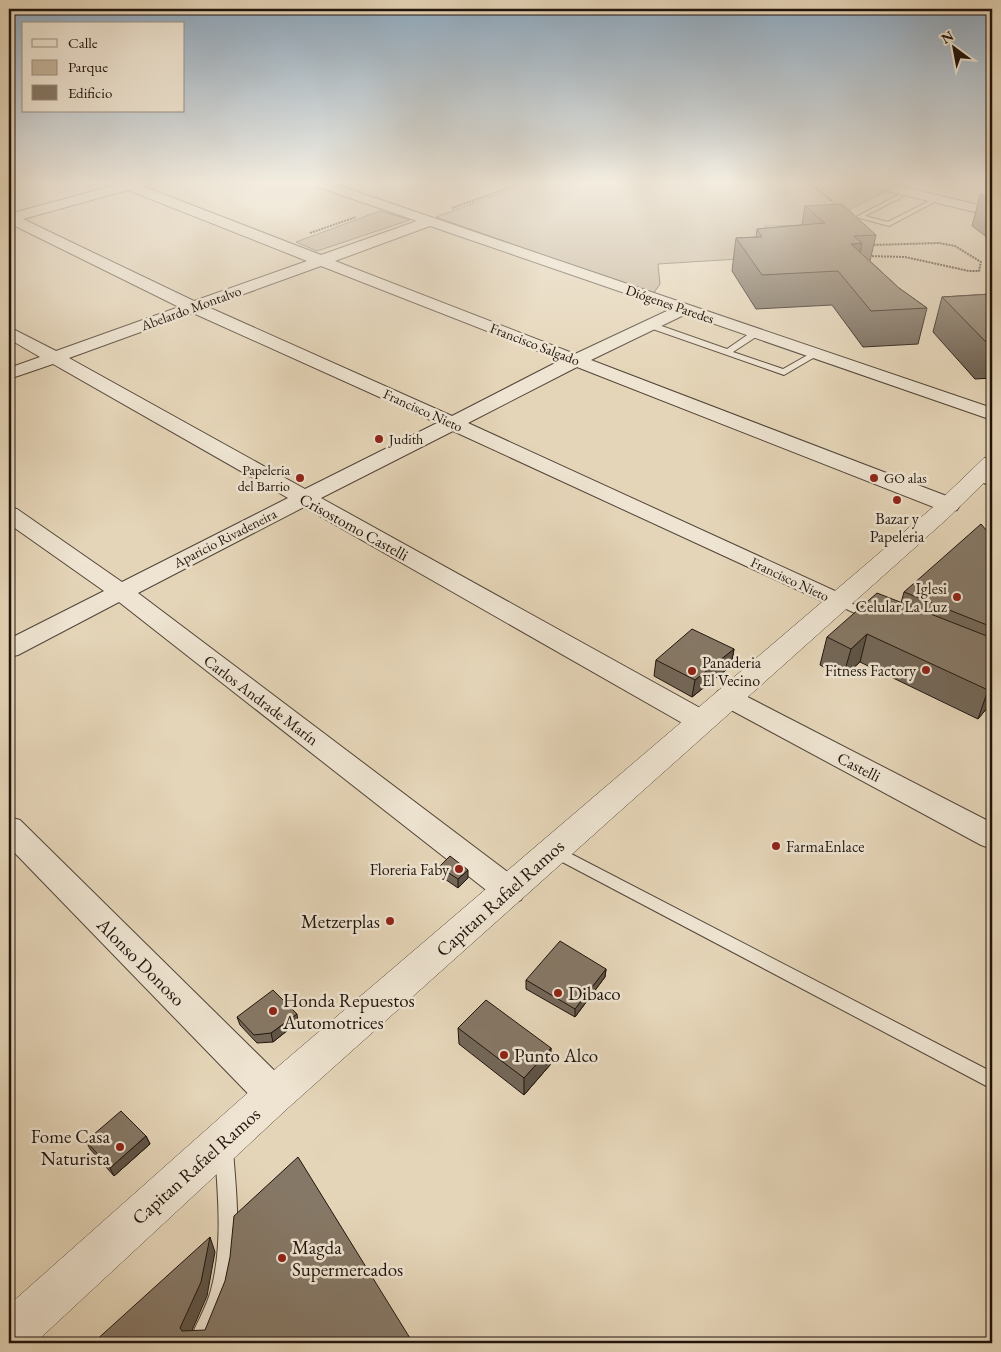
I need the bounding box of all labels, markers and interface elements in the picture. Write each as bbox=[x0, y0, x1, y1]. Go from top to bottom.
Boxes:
legend bbox=[22, 22, 185, 112]
north arrow bbox=[928, 22, 978, 72]
text: N bbox=[938, 26, 957, 48]
text: Calle bbox=[68, 33, 98, 52]
text: Parque bbox=[68, 57, 108, 76]
text: Edificio bbox=[68, 83, 112, 102]
street label: Diógenes Paredes bbox=[623, 280, 717, 328]
street label: Abelardo Montalvo bbox=[137, 281, 244, 335]
street label: Francisco Salgado bbox=[488, 319, 583, 369]
street label: Francisco Nieto bbox=[381, 385, 466, 436]
place label: Judith bbox=[388, 430, 423, 448]
marker: Judith bbox=[373, 433, 385, 445]
place label: Papeleria del Barrio bbox=[238, 461, 290, 495]
place label: GO alas bbox=[884, 469, 927, 487]
marker: Papeleria del Barrio bbox=[294, 472, 306, 484]
marker: GO alas bbox=[868, 472, 880, 484]
street label: Crisostomo Castelli bbox=[296, 488, 412, 566]
marker: Bazar y Papeleria bbox=[891, 494, 903, 506]
street label: Aparicio Rivadeneira bbox=[170, 504, 280, 572]
place label: Bazar y Papeleria bbox=[870, 508, 925, 547]
street label: Francisco Nieto bbox=[748, 553, 832, 605]
place label: Iglesi Celular La Luz bbox=[856, 578, 947, 617]
marker: Iglesi Celular La Luz bbox=[951, 591, 963, 603]
street label: Carlos Andrade Marín bbox=[199, 650, 323, 750]
place label: Panaderia El Vecino bbox=[702, 652, 762, 691]
place label: Fitness Factory bbox=[825, 660, 917, 681]
marker: Fitness Factory bbox=[920, 664, 932, 676]
marker: Panaderia El Vecino bbox=[686, 665, 698, 677]
street label: Castelli bbox=[834, 747, 884, 787]
street label: Capitan Rafael Ramos bbox=[431, 834, 569, 962]
place label: FarmaEnlace bbox=[786, 836, 864, 857]
marker: FarmaEnlace bbox=[770, 840, 782, 852]
place label: Floreria Faby bbox=[370, 859, 450, 880]
marker: Floreria Faby bbox=[453, 863, 465, 875]
place label: Metzerplas bbox=[301, 909, 380, 934]
street label: Alonso Donoso bbox=[91, 912, 191, 1012]
marker: Metzerplas bbox=[384, 915, 396, 927]
place label: Dibaco bbox=[568, 981, 621, 1006]
marker: Dibaco bbox=[552, 987, 564, 999]
place label: Honda Repuestos Automotrices bbox=[282, 988, 415, 1035]
marker: Honda Repuestos Automotrices bbox=[267, 1005, 279, 1017]
place label: Punto Alco bbox=[514, 1043, 598, 1068]
marker: Punto Alco bbox=[498, 1049, 510, 1061]
street label: Capitan Rafael Ramos bbox=[127, 1102, 265, 1230]
place label: Fome Casa Naturista bbox=[31, 1124, 110, 1171]
marker: Fome Casa Naturista bbox=[114, 1141, 126, 1153]
place label: Magda Supermercados bbox=[292, 1235, 403, 1282]
marker: Magda Supermercados bbox=[276, 1252, 288, 1264]

